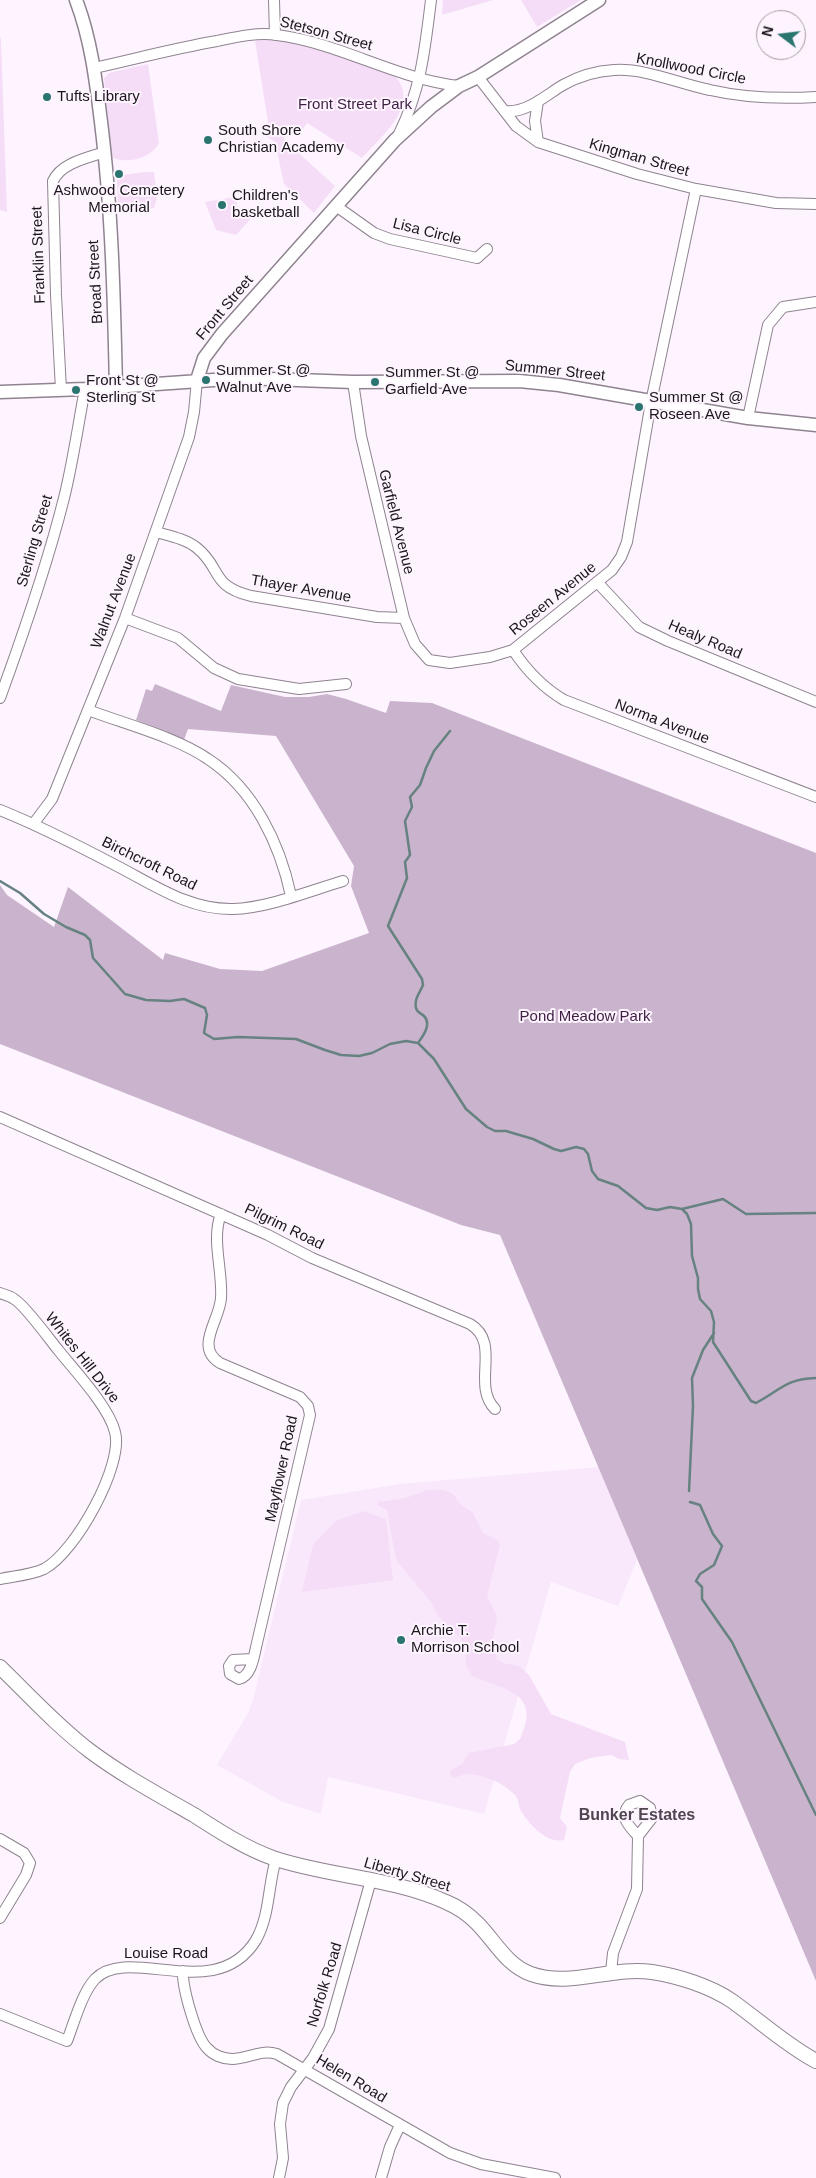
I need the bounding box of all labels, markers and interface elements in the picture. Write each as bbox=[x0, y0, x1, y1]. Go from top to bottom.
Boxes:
north arrow bbox=[756, 10, 806, 60]
street label: Stetson Street bbox=[278, 13, 374, 55]
text: N bbox=[758, 24, 777, 38]
street label: Knollwood Circle bbox=[634, 50, 748, 88]
place label: Tufts Library bbox=[57, 88, 140, 106]
marker: Tufts Library bbox=[41, 91, 53, 103]
park label: Front Street Park bbox=[298, 96, 412, 114]
place label: South Shore Christian Academy bbox=[218, 122, 344, 157]
marker: South Shore Christian Academy bbox=[202, 134, 214, 146]
street label: Kingman Street bbox=[587, 135, 691, 181]
marker: Ashwood Cemetery Memorial bbox=[113, 168, 125, 180]
place label: Ashwood Cemetery Memorial bbox=[54, 182, 184, 217]
place label: Children's basketball bbox=[232, 187, 300, 222]
marker: Children's basketball bbox=[216, 199, 228, 211]
street label: Franklin Street bbox=[28, 206, 50, 304]
street label: Lisa Circle bbox=[391, 215, 463, 249]
street label: Broad Street bbox=[85, 239, 107, 325]
street label: Front Street bbox=[193, 272, 257, 344]
street label: Summer Street bbox=[504, 357, 606, 385]
place label: Summer St @ Walnut Ave bbox=[216, 362, 310, 397]
place label: Summer St @ Garfield Ave bbox=[385, 364, 479, 399]
place label: Front St @ Sterling St bbox=[86, 372, 159, 407]
marker: Summer St @ Walnut Ave bbox=[200, 374, 212, 386]
marker: Summer St @ Garfield Ave bbox=[369, 376, 381, 388]
marker: Front St @ Sterling St bbox=[70, 384, 82, 396]
place label: Summer St @ Roseen Ave bbox=[649, 389, 743, 424]
marker: Summer St @ Roseen Ave bbox=[633, 401, 645, 413]
street label: Garfield Avenue bbox=[374, 468, 418, 576]
street label: Sterling Street bbox=[13, 493, 57, 589]
street label: Walnut Avenue bbox=[88, 551, 140, 651]
street label: Roseen Avenue bbox=[506, 559, 600, 639]
street label: Thayer Avenue bbox=[249, 571, 353, 607]
street label: Healy Road bbox=[665, 616, 745, 664]
street label: Norma Avenue bbox=[612, 696, 712, 748]
street label: Birchcroft Road bbox=[99, 833, 199, 895]
park label: Pond Meadow Park bbox=[520, 1008, 650, 1026]
street label: Pilgrim Road bbox=[241, 1200, 327, 1254]
street label: Whites Hill Drive bbox=[41, 1309, 123, 1407]
street label: Mayflower Road bbox=[262, 1414, 302, 1524]
place label: Archie T. Morrison School bbox=[411, 1622, 519, 1657]
marker: Archie T. Morrison School bbox=[395, 1634, 407, 1646]
district label: Bunker Estates bbox=[579, 1806, 695, 1826]
street label: Liberty Street bbox=[362, 1854, 452, 1896]
street label: Norfolk Road bbox=[304, 1941, 346, 2029]
street label: Louise Road bbox=[124, 1945, 208, 1963]
street label: Helen Road bbox=[312, 2051, 390, 2107]

